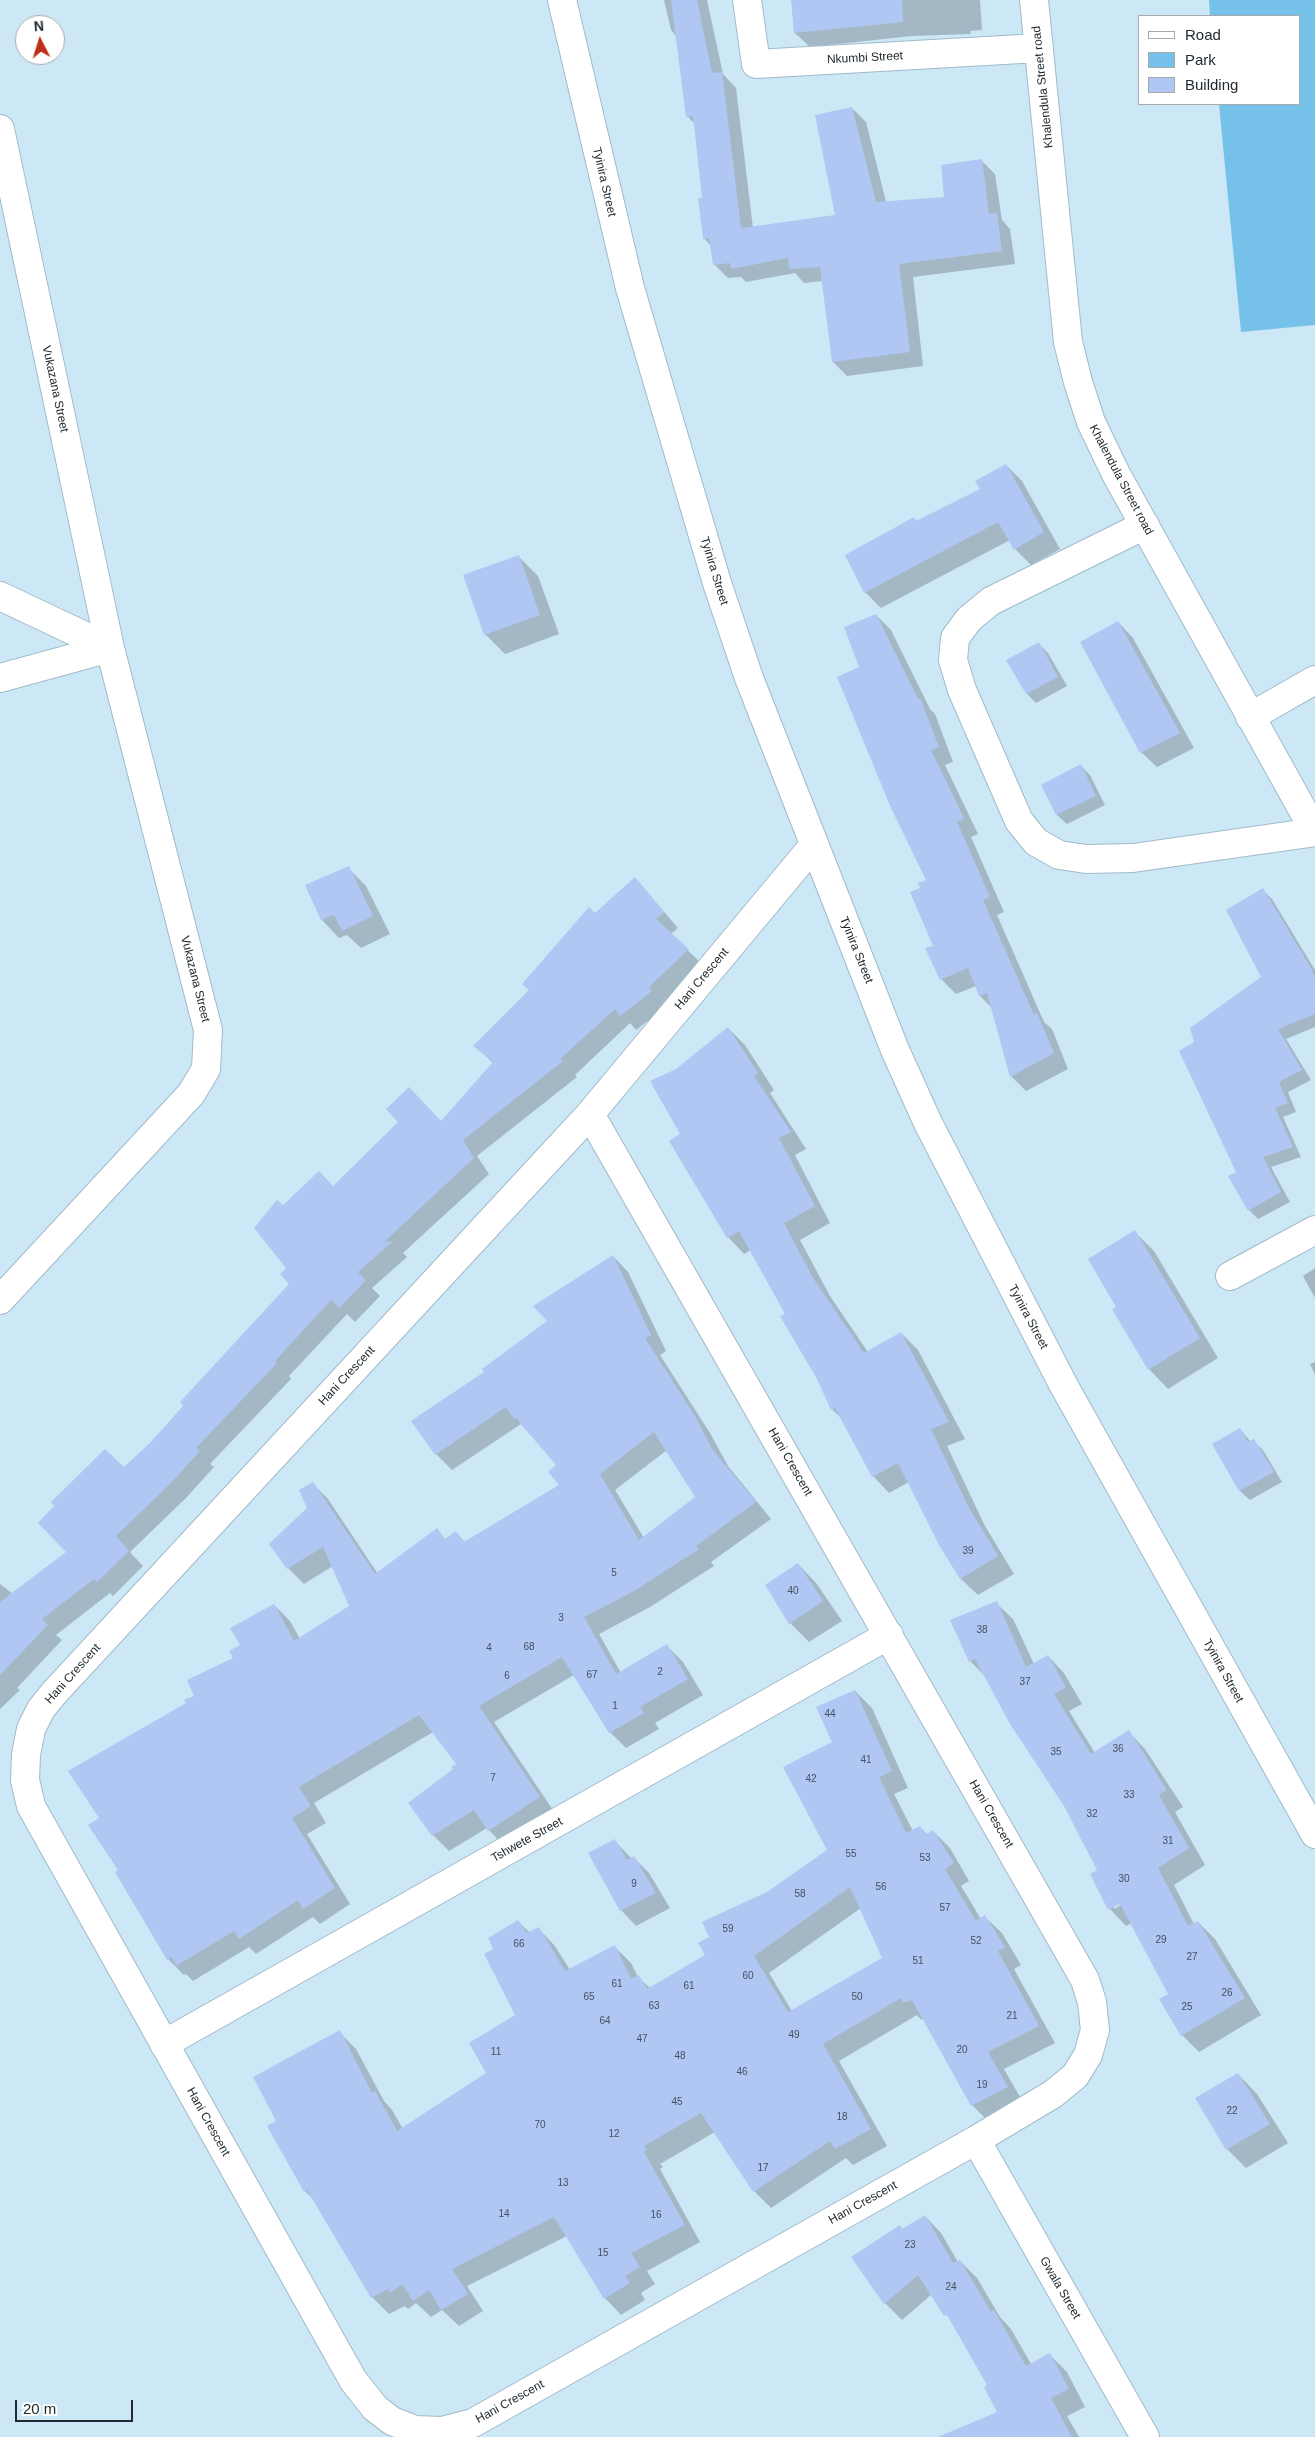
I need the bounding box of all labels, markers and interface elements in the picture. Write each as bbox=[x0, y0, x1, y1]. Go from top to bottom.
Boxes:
north arrow bbox=[15, 15, 65, 65]
legend bbox=[1138, 15, 1300, 105]
text: N bbox=[33, 18, 45, 34]
street label: Khalendula Street road bbox=[1029, 25, 1057, 149]
text: Road bbox=[1185, 26, 1221, 43]
street label: Nkumbi Street bbox=[827, 49, 903, 67]
text: Park bbox=[1185, 51, 1216, 68]
text: Building bbox=[1185, 76, 1238, 93]
street label: Tyinira Street bbox=[589, 146, 619, 218]
street label: Vukazana Street bbox=[39, 344, 71, 434]
street label: Khalendula Street road bbox=[1086, 422, 1156, 538]
street label: Tyinira Street bbox=[697, 535, 731, 607]
street label: Tyinira Street bbox=[836, 915, 876, 985]
street label: Vukazana Street bbox=[177, 934, 213, 1024]
street label: Hani Crescent bbox=[672, 945, 732, 1013]
street label: Tyinira Street bbox=[1005, 1282, 1051, 1352]
street label: Hani Crescent bbox=[316, 1343, 378, 1409]
street label: Hani Crescent bbox=[765, 1425, 815, 1499]
house number: 39 bbox=[962, 1545, 974, 1557]
house number: 5 bbox=[611, 1567, 617, 1579]
house number: 40 bbox=[787, 1585, 799, 1597]
house number: 3 bbox=[558, 1612, 564, 1624]
house number: 38 bbox=[976, 1624, 988, 1636]
street label: Tyinira Street bbox=[1200, 1637, 1246, 1705]
street label: Hani Crescent bbox=[42, 1641, 104, 1707]
house number: 68 bbox=[523, 1641, 535, 1653]
house number: 4 bbox=[486, 1642, 492, 1654]
house number: 2 bbox=[657, 1666, 663, 1678]
house number: 67 bbox=[586, 1669, 598, 1681]
house number: 6 bbox=[504, 1670, 510, 1682]
house number: 37 bbox=[1019, 1676, 1031, 1688]
house number: 1 bbox=[612, 1700, 618, 1712]
house number: 44 bbox=[824, 1708, 836, 1720]
house number: 36 bbox=[1112, 1743, 1124, 1755]
house number: 35 bbox=[1050, 1746, 1062, 1758]
house number: 41 bbox=[860, 1754, 872, 1766]
house number: 7 bbox=[490, 1772, 496, 1784]
house number: 42 bbox=[805, 1773, 817, 1785]
street label: Hani Crescent bbox=[966, 1777, 1016, 1851]
house number: 33 bbox=[1123, 1789, 1135, 1801]
house number: 32 bbox=[1086, 1808, 1098, 1820]
street label: Tshwete Street bbox=[489, 1814, 565, 1866]
house number: 31 bbox=[1162, 1835, 1174, 1847]
house number: 55 bbox=[845, 1848, 857, 1860]
house number: 53 bbox=[919, 1852, 931, 1864]
house number: 30 bbox=[1118, 1873, 1130, 1885]
house number: 9 bbox=[631, 1878, 637, 1890]
house number: 56 bbox=[875, 1881, 887, 1893]
house number: 58 bbox=[794, 1888, 806, 1900]
house number: 57 bbox=[939, 1902, 951, 1914]
house number: 59 bbox=[722, 1923, 734, 1935]
house number: 29 bbox=[1155, 1934, 1167, 1946]
house number: 52 bbox=[970, 1935, 982, 1947]
house number: 66 bbox=[513, 1938, 525, 1950]
house number: 27 bbox=[1186, 1951, 1198, 1963]
house number: 51 bbox=[912, 1955, 924, 1967]
house number: 60 bbox=[742, 1970, 754, 1982]
house number: 61 bbox=[611, 1978, 623, 1990]
house number: 61 bbox=[683, 1980, 695, 1992]
house number: 26 bbox=[1221, 1987, 1233, 1999]
house number: 65 bbox=[583, 1991, 595, 2003]
house number: 50 bbox=[851, 1991, 863, 2003]
house number: 63 bbox=[648, 2000, 660, 2012]
house number: 25 bbox=[1181, 2001, 1193, 2013]
house number: 21 bbox=[1006, 2010, 1018, 2022]
house number: 64 bbox=[599, 2015, 611, 2027]
house number: 49 bbox=[788, 2029, 800, 2041]
house number: 47 bbox=[636, 2033, 648, 2045]
house number: 20 bbox=[956, 2044, 968, 2056]
house number: 11 bbox=[491, 2046, 501, 2058]
house number: 48 bbox=[674, 2050, 686, 2062]
house number: 46 bbox=[736, 2066, 748, 2078]
house number: 19 bbox=[976, 2079, 988, 2091]
street label: Hani Crescent bbox=[183, 2085, 233, 2159]
house number: 45 bbox=[671, 2096, 683, 2108]
house number: 22 bbox=[1226, 2105, 1238, 2117]
house number: 18 bbox=[836, 2111, 848, 2123]
house number: 70 bbox=[534, 2119, 546, 2131]
house number: 12 bbox=[608, 2128, 620, 2140]
house number: 17 bbox=[757, 2162, 769, 2174]
house number: 13 bbox=[557, 2177, 569, 2189]
street label: Hani Crescent bbox=[826, 2178, 900, 2228]
house number: 14 bbox=[498, 2208, 510, 2220]
house number: 16 bbox=[650, 2209, 662, 2221]
house number: 23 bbox=[904, 2239, 916, 2251]
house number: 15 bbox=[597, 2247, 609, 2259]
street label: Gwala Street bbox=[1036, 2254, 1084, 2322]
house number: 24 bbox=[945, 2281, 957, 2293]
street label: Hani Crescent bbox=[473, 2377, 547, 2427]
scale bar bbox=[18, 2390, 135, 2422]
text: 20 m bbox=[23, 2400, 56, 2417]

